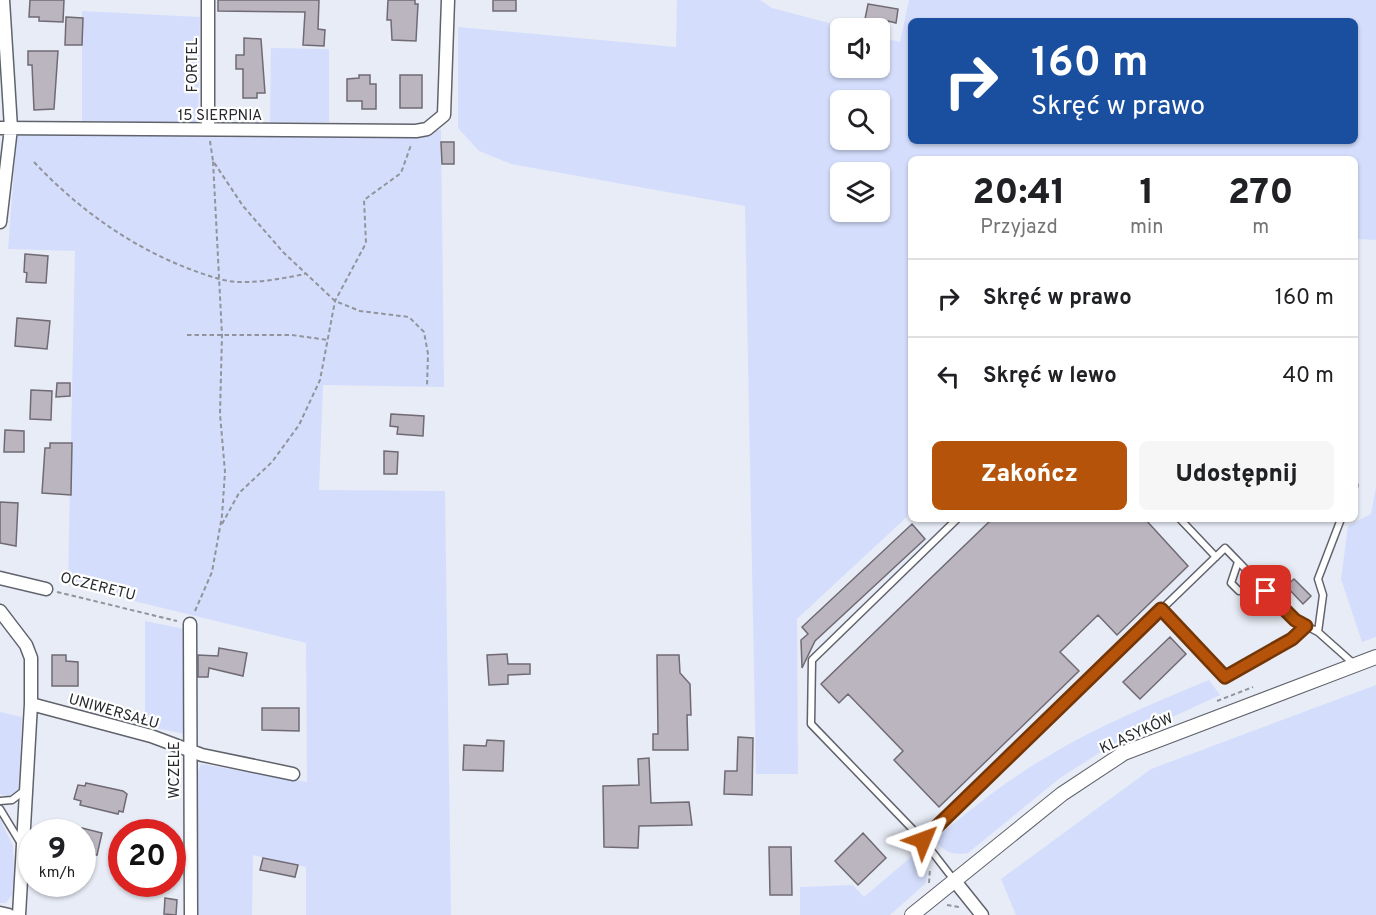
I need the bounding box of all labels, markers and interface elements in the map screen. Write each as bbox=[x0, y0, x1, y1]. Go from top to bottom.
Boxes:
map controls bbox=[830, 18, 890, 222]
button: sound bbox=[830, 18, 890, 78]
street label: FORTEL bbox=[184, 38, 203, 92]
text: 160 m bbox=[1031, 38, 1149, 91]
icon: right bbox=[932, 42, 1010, 120]
button: search bbox=[830, 90, 890, 150]
text: Skręć w prawo bbox=[1031, 90, 1205, 124]
street label: 15 SIERPNIA bbox=[178, 107, 262, 126]
button: layers bbox=[830, 162, 890, 222]
text: 20:41 bbox=[973, 171, 1066, 217]
text: 1 bbox=[1139, 171, 1154, 217]
text: 270 bbox=[1228, 171, 1293, 217]
text: Przyjazd bbox=[980, 215, 1058, 241]
text: min bbox=[1130, 215, 1163, 241]
text: m bbox=[1252, 215, 1269, 241]
icon: right bbox=[932, 282, 965, 315]
text: Skręć w prawo bbox=[983, 285, 1132, 312]
text: 160 m bbox=[1275, 285, 1334, 312]
icon: left bbox=[932, 360, 965, 393]
text: Skręć w lewo bbox=[983, 363, 1117, 390]
text: 40 m bbox=[1282, 363, 1334, 390]
button: Zakończ bbox=[932, 441, 1127, 510]
button: Udostępnij bbox=[1139, 441, 1334, 510]
pin bbox=[1240, 565, 1291, 616]
street label: OCZERETU bbox=[58, 569, 137, 606]
icon: arrive bbox=[1249, 574, 1282, 607]
street label: UNIWERSAŁU bbox=[66, 690, 161, 734]
street label: KLASYKÓW bbox=[1096, 708, 1176, 759]
street label: WCZELE bbox=[166, 741, 185, 799]
position arrow bbox=[891, 808, 955, 872]
speed limit sign: 20 bbox=[108, 819, 186, 897]
text: 9 bbox=[48, 832, 66, 869]
text: km/h bbox=[39, 864, 75, 883]

